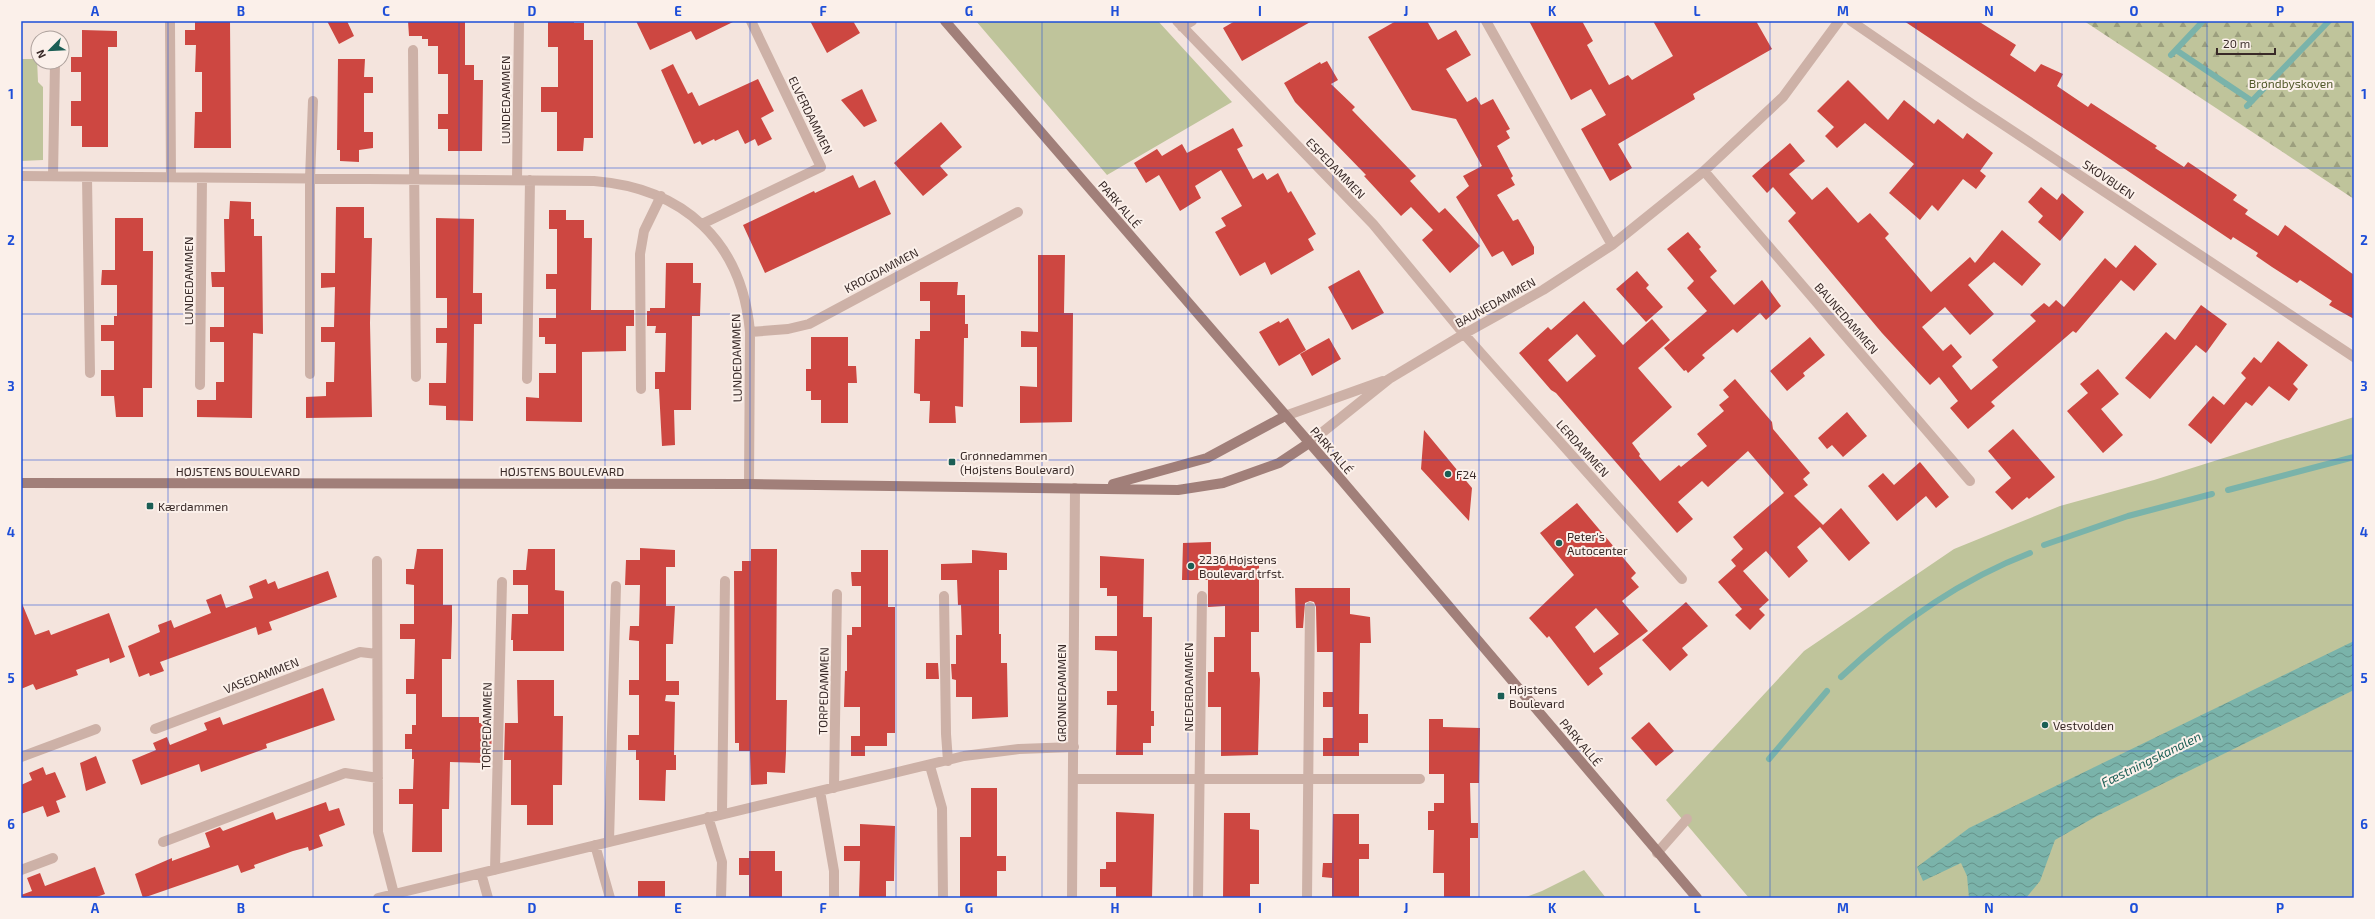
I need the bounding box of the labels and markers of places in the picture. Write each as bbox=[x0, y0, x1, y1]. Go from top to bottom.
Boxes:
place label: Grønnedammen (Højstens Boulevard) bbox=[960, 448, 1074, 477]
marker: Grønnedammen (Højstens Boulevard) bbox=[947, 457, 957, 467]
place label: F24 bbox=[1456, 467, 1477, 481]
marker: F24 bbox=[1443, 469, 1453, 479]
place label: Kærdammen bbox=[158, 499, 228, 513]
marker: Kærdammen bbox=[145, 501, 155, 511]
place label: Peter's Autocenter bbox=[1567, 529, 1628, 557]
marker: Peter's Autocenter bbox=[1554, 538, 1564, 548]
place label: 2236 Højstens Boulevard trfst. bbox=[1199, 552, 1284, 580]
marker: 2236 Højstens Boulevard trfst. bbox=[1186, 561, 1196, 571]
place label: Højstens Boulevard bbox=[1509, 682, 1565, 710]
marker: Højstens Boulevard bbox=[1496, 691, 1506, 701]
place label: Vestvolden bbox=[2053, 718, 2114, 732]
marker: Vestvolden bbox=[2040, 720, 2050, 730]

